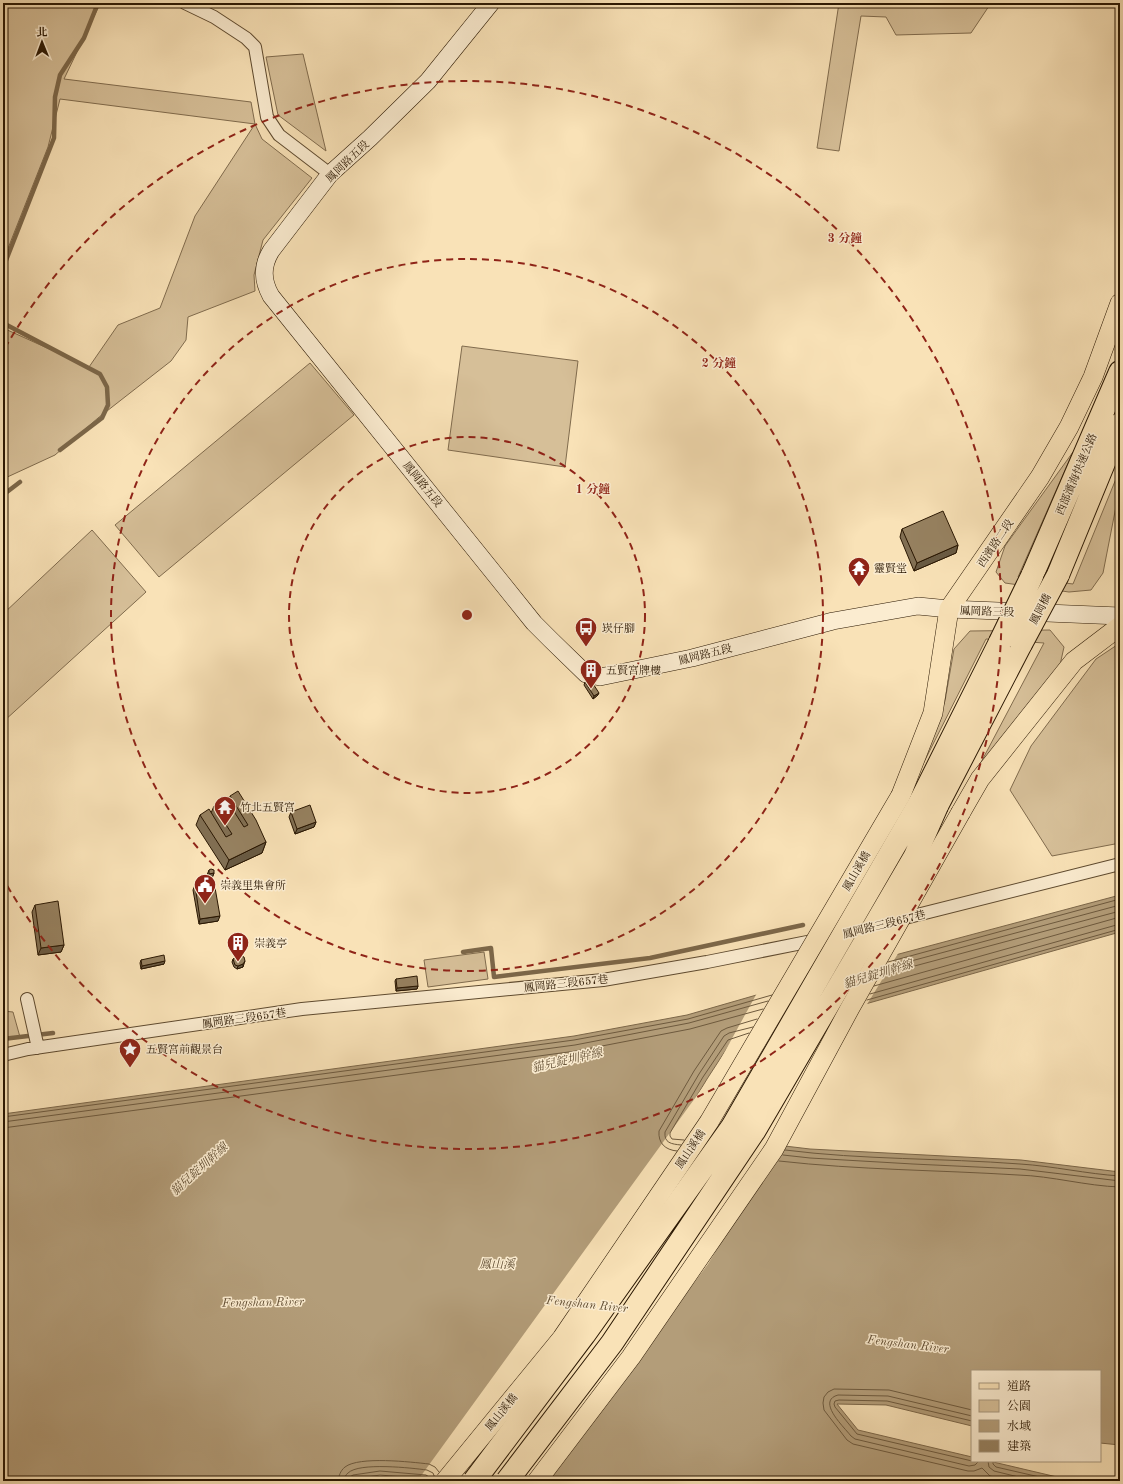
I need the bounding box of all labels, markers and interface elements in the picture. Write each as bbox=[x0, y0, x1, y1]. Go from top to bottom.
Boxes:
north arrow bbox=[22, 22, 62, 62]
text: 北 bbox=[36, 26, 47, 39]
street label: 鳳岡路五段 bbox=[323, 138, 372, 185]
text: 3 分鐘 bbox=[828, 231, 862, 245]
text: 2 分鐘 bbox=[702, 356, 736, 370]
street label: 西部濱海快速公路 bbox=[1053, 431, 1100, 517]
street label: 鳳岡路五段 bbox=[400, 459, 445, 510]
text: 1 分鐘 bbox=[576, 482, 610, 496]
street label: 西濱路二段 bbox=[975, 517, 1016, 570]
temple icon: 靈賢堂 bbox=[846, 555, 872, 588]
place label: 靈賢堂 bbox=[874, 562, 907, 575]
street label: 鳳岡橋 bbox=[1027, 592, 1054, 627]
street label: 鳳岡路三段 bbox=[959, 604, 1015, 619]
centre of rings bbox=[460, 608, 474, 622]
bus stop icon: 崁仔腳 bbox=[573, 615, 599, 648]
place label: 崁仔腳 bbox=[602, 622, 635, 635]
street label: 鳳岡路五段 bbox=[677, 642, 733, 667]
building icon: 五賢宮牌樓 bbox=[578, 657, 604, 690]
place label: 五賢宮牌樓 bbox=[606, 664, 661, 677]
temple icon: 竹北五賢宮 bbox=[212, 794, 238, 827]
place label: 竹北五賢宮 bbox=[240, 801, 295, 814]
street label: 鳳山溪橋 bbox=[840, 849, 873, 894]
public building icon: 崇義里集會所 bbox=[192, 872, 218, 905]
place label: 崇義里集會所 bbox=[220, 879, 286, 892]
street label: 鳳岡路三段657巷 bbox=[841, 908, 927, 941]
building icon: 崇義亭 bbox=[225, 930, 251, 963]
place label: 崇義亭 bbox=[254, 937, 287, 950]
water label: 貓兒錠圳幹線 bbox=[842, 956, 916, 991]
street label: 鳳岡路三段657巷 bbox=[523, 973, 609, 994]
street label: 鳳岡路三段657巷 bbox=[201, 1006, 287, 1031]
place icon: 五賢宮前觀景台 bbox=[117, 1036, 143, 1069]
place label: 五賢宮前觀景台 bbox=[146, 1043, 223, 1056]
water label: 貓兒錠圳幹線 bbox=[530, 1045, 606, 1075]
street label: 鳳山溪橋 bbox=[673, 1127, 708, 1171]
water label: 貓兒錠圳幹線 bbox=[168, 1138, 232, 1198]
water label: 鳳山溪 bbox=[479, 1257, 517, 1271]
water label: Fengshan River bbox=[545, 1295, 629, 1315]
water label: Fengshan River bbox=[221, 1296, 305, 1310]
water label: Fengshan River bbox=[865, 1334, 950, 1356]
legend bbox=[971, 1370, 1101, 1462]
text: 道路 bbox=[1007, 1379, 1031, 1393]
street label: 鳳山溪橋 bbox=[482, 1391, 520, 1434]
text: 公園 bbox=[1007, 1399, 1031, 1413]
text: 水域 bbox=[1007, 1419, 1031, 1433]
text: 建築 bbox=[1007, 1439, 1031, 1453]

